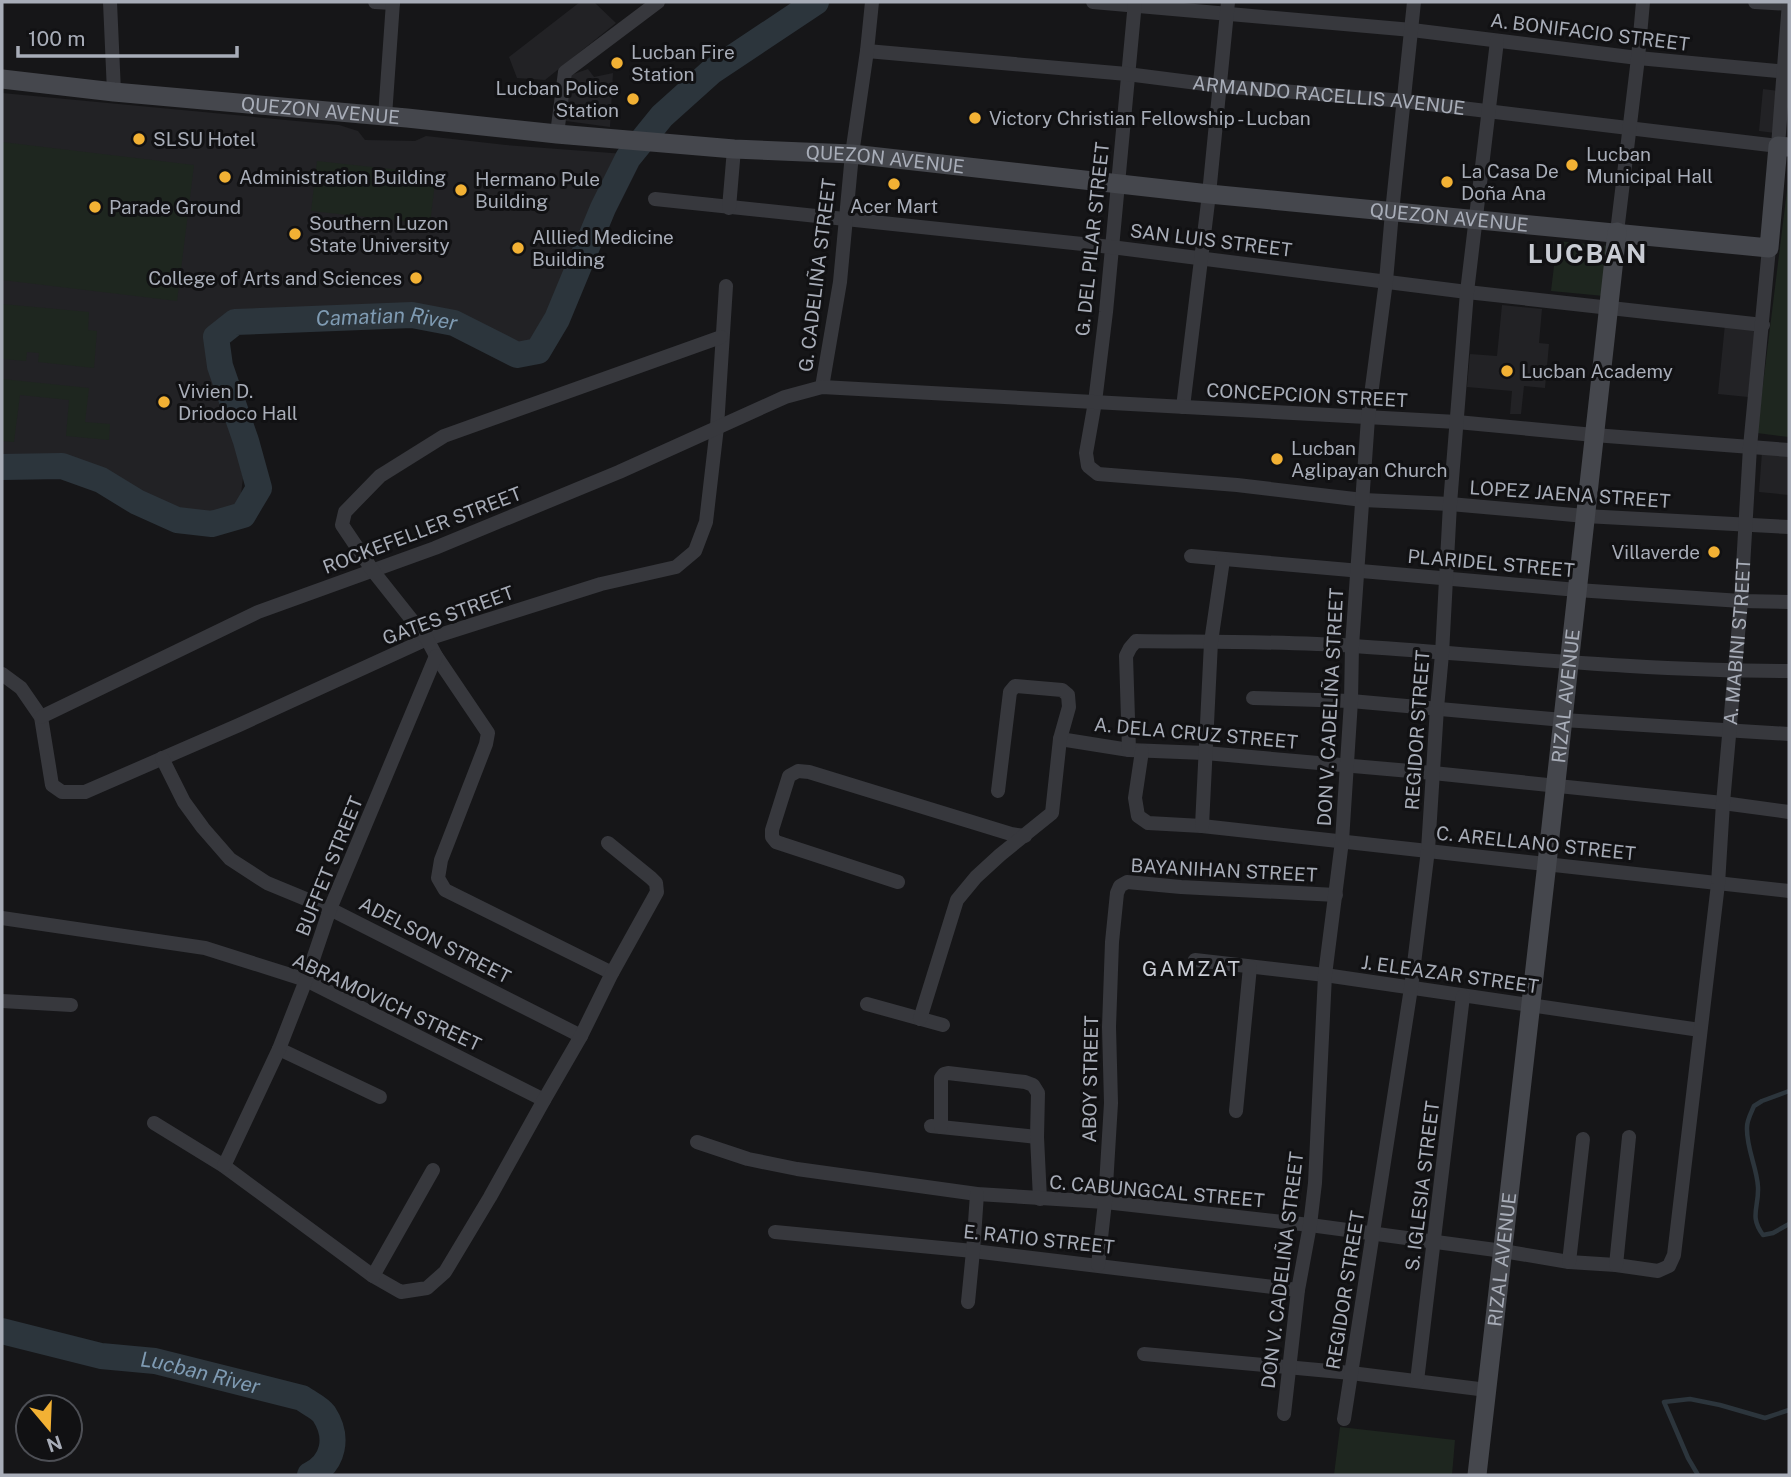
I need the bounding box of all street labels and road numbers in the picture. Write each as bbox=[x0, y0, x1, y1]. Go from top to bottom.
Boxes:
street label: A. BONIFACIO STREET bbox=[1489, 9, 1691, 55]
street label: ARMANDO RACELLIS AVENUE bbox=[1191, 71, 1466, 119]
street label: QUEZON AVENUE bbox=[240, 92, 401, 128]
street label: QUEZON AVENUE bbox=[805, 141, 966, 178]
street label: G. DEL PILAR STREET bbox=[1071, 141, 1113, 337]
street label: G. CADELIÑA STREET bbox=[794, 177, 840, 373]
street label: QUEZON AVENUE bbox=[1369, 199, 1530, 236]
street label: SAN LUIS STREET bbox=[1129, 219, 1293, 261]
street label: CONCEPCION STREET bbox=[1206, 379, 1408, 411]
street label: LOPEZ JAENA STREET bbox=[1469, 476, 1671, 512]
street label: ROCKEFELLER STREET bbox=[320, 482, 524, 578]
street label: PLARIDEL STREET bbox=[1407, 545, 1575, 581]
street label: A. MABINI STREET bbox=[1719, 558, 1754, 726]
street label: GATES STREET bbox=[379, 581, 517, 649]
street label: DON V. CADELIÑA STREET bbox=[1313, 587, 1347, 827]
street label: RIZAL AVENUE bbox=[1547, 628, 1584, 764]
street label: REGIDOR STREET bbox=[1400, 649, 1434, 811]
street label: A. DELA CRUZ STREET bbox=[1093, 713, 1299, 753]
street label: BUFFET STREET bbox=[291, 793, 367, 939]
street label: C. ARELLANO STREET bbox=[1435, 822, 1637, 864]
street label: BAYANIHAN STREET bbox=[1130, 854, 1318, 886]
street label: ADELSON STREET bbox=[356, 892, 514, 988]
street label: ABRAMOVICH STREET bbox=[289, 949, 485, 1055]
street label: J. ELEAZAR STREET bbox=[1360, 951, 1540, 997]
street label: ABOY STREET bbox=[1078, 1015, 1102, 1143]
street label: S. IGLESIA STREET bbox=[1401, 1100, 1443, 1272]
street label: DON V. CADELIÑA STREET bbox=[1257, 1150, 1307, 1390]
street label: C. CABUNGCAL STREET bbox=[1048, 1171, 1266, 1211]
street label: RIZAL AVENUE bbox=[1483, 1191, 1520, 1328]
street label: REGIDOR STREET bbox=[1322, 1209, 1368, 1371]
street label: E. RATIO STREET bbox=[962, 1220, 1116, 1258]

